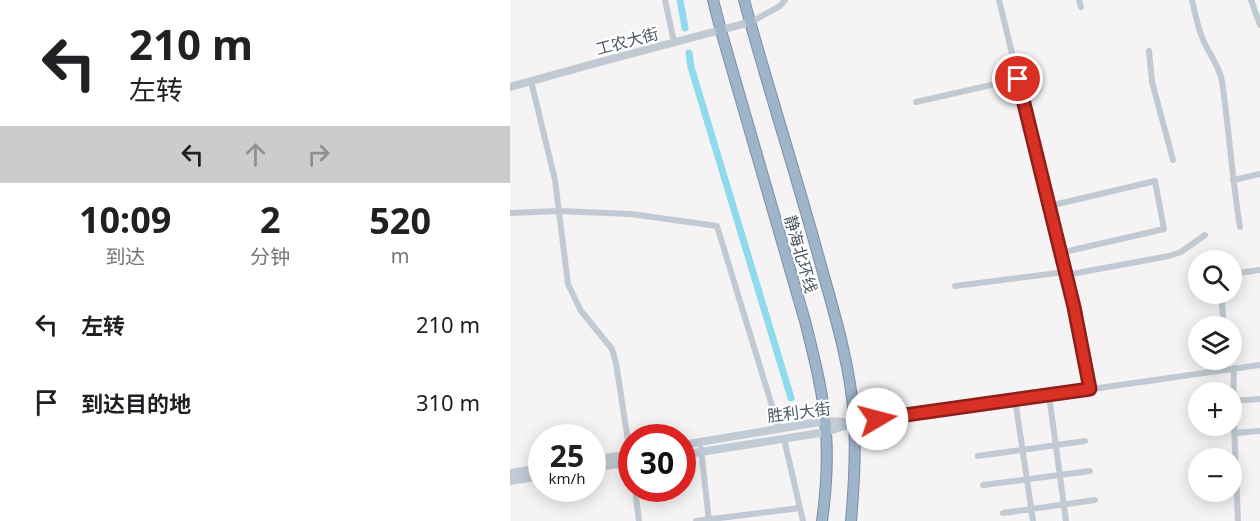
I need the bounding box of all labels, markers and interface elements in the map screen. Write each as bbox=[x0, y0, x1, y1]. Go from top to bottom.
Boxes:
text: 210 m bbox=[129, 15, 253, 72]
street label: 工农大街 bbox=[593, 22, 661, 60]
icon: left bbox=[30, 24, 108, 102]
pin bbox=[992, 53, 1043, 104]
icon: arrive bbox=[1001, 62, 1034, 95]
text: 左转 bbox=[129, 71, 183, 108]
icon: left bbox=[176, 138, 209, 171]
icon: ahead bbox=[239, 138, 272, 171]
icon: right bbox=[302, 138, 335, 171]
text: 10:09 bbox=[79, 195, 171, 244]
text: 2 bbox=[260, 195, 281, 244]
text: 520 bbox=[369, 196, 431, 245]
street label: 静海北环线 bbox=[779, 213, 823, 295]
text: m bbox=[391, 242, 409, 269]
text: 到达 bbox=[105, 243, 145, 270]
text: 分钟 bbox=[250, 243, 290, 270]
map controls bbox=[1188, 250, 1242, 502]
button: search bbox=[1188, 250, 1242, 304]
icon: left bbox=[30, 308, 63, 341]
text: 210 m bbox=[416, 309, 480, 339]
text: 左转 bbox=[81, 310, 125, 340]
button: layers bbox=[1188, 316, 1242, 370]
button: + bbox=[1188, 382, 1242, 436]
icon: arrive bbox=[30, 386, 63, 419]
text: 310 m bbox=[416, 387, 480, 417]
position arrow bbox=[845, 387, 909, 451]
text: 到达目的地 bbox=[81, 388, 191, 418]
street label: 胜利大街 bbox=[766, 397, 832, 427]
speed limit sign: 30 bbox=[618, 424, 696, 502]
text: 25 bbox=[550, 435, 584, 476]
button: − bbox=[1188, 448, 1242, 502]
text: km/h bbox=[549, 468, 585, 488]

